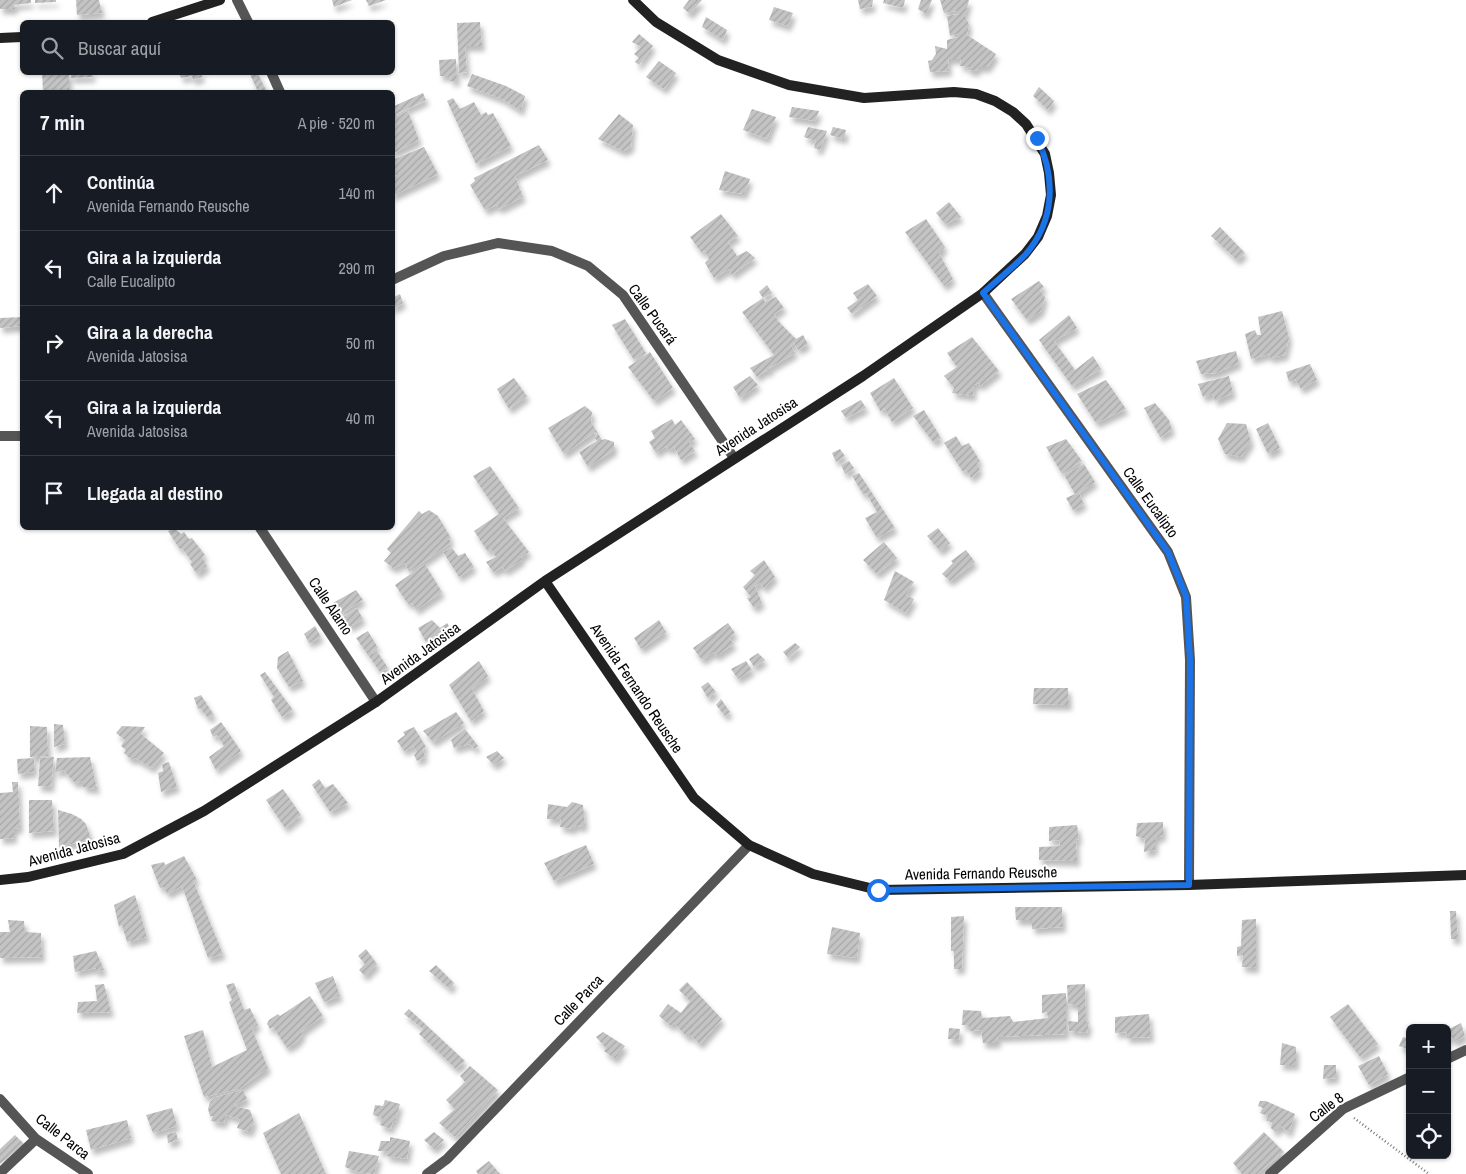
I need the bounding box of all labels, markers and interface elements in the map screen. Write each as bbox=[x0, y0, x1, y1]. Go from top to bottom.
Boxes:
search box bbox=[20, 20, 395, 75]
icon: search bbox=[38, 34, 66, 62]
text: Buscar aquí bbox=[78, 35, 161, 61]
text: 7 min bbox=[40, 108, 85, 137]
text: A pie · 520 m bbox=[298, 112, 375, 134]
route end bbox=[1026, 127, 1049, 150]
text: Continúa bbox=[87, 169, 155, 195]
icon: ahead bbox=[40, 179, 68, 207]
text: 140 m bbox=[339, 182, 375, 204]
text: Avenida Fernando Reusche bbox=[87, 195, 250, 217]
text: Gira a la izquierda bbox=[87, 244, 221, 270]
icon: left bbox=[40, 254, 68, 282]
text: 290 m bbox=[339, 257, 375, 279]
text: Calle Eucalipto bbox=[87, 270, 175, 292]
street label: Calle Pucará bbox=[624, 279, 682, 349]
text: Gira a la derecha bbox=[87, 319, 213, 345]
icon: right bbox=[40, 329, 68, 357]
text: 50 m bbox=[346, 332, 375, 354]
text: Avenida Jatosisa bbox=[87, 345, 187, 367]
street label: Avenida Jatosisa bbox=[710, 391, 801, 461]
text: Gira a la izquierda bbox=[87, 394, 221, 420]
icon: left bbox=[40, 404, 68, 432]
text: 40 m bbox=[346, 407, 375, 429]
text: Avenida Jatosisa bbox=[87, 420, 187, 442]
street label: Calle Eucalipto bbox=[1118, 462, 1184, 542]
icon: arrive bbox=[40, 479, 68, 507]
text: Llegada al destino bbox=[87, 480, 223, 506]
street label: Calle Alamo bbox=[304, 573, 358, 639]
street label: Avenida Jatosisa bbox=[375, 617, 464, 690]
street label: Avenida Fernando Reusche bbox=[585, 618, 688, 757]
street label: Avenida Jatosisa bbox=[25, 827, 122, 872]
street label: Avenida Fernando Reusche bbox=[904, 861, 1058, 885]
route start bbox=[867, 879, 890, 902]
street label: Calle Parca bbox=[548, 970, 608, 1030]
map controls bbox=[1406, 1024, 1451, 1159]
button: + bbox=[1406, 1024, 1451, 1069]
button: − bbox=[1406, 1069, 1451, 1114]
street label: Calle 8 bbox=[1304, 1087, 1348, 1127]
street label: Calle Parca bbox=[31, 1108, 95, 1164]
button: locate bbox=[1406, 1114, 1451, 1159]

